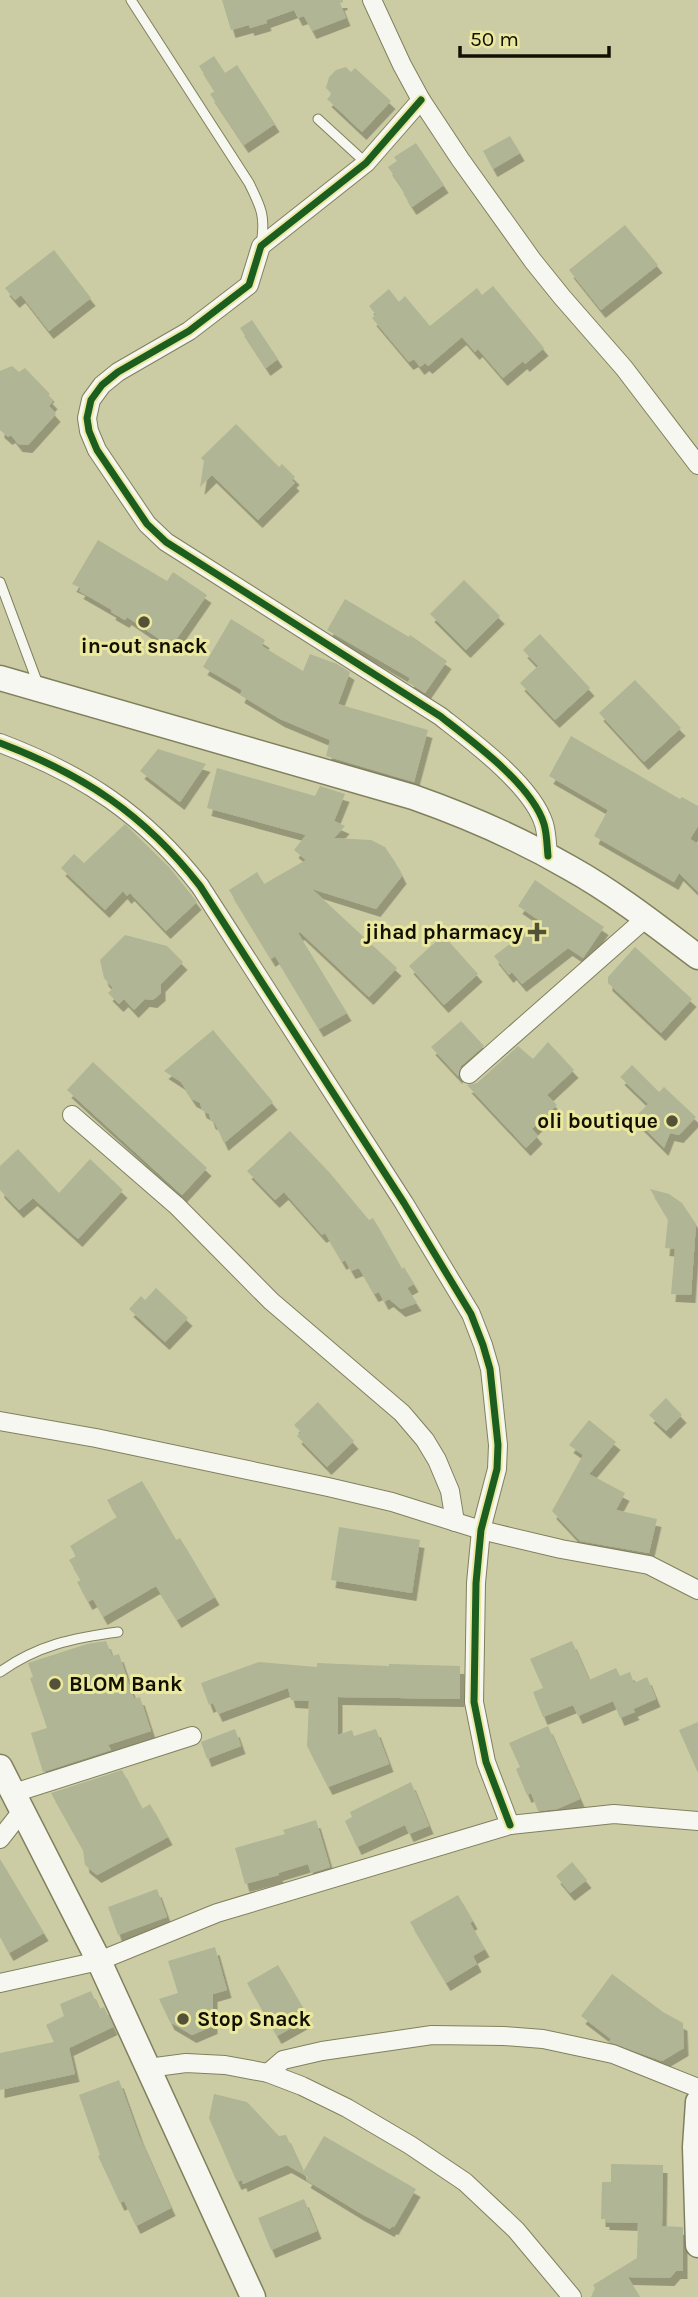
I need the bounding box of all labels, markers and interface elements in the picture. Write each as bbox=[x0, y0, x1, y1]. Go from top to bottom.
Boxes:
scale bar bbox=[460, 14, 609, 58]
text: 50 m bbox=[470, 27, 519, 51]
marker: in-out snack bbox=[136, 614, 152, 630]
place label: in-out snack bbox=[81, 634, 208, 658]
place label: jihad pharmacy bbox=[363, 920, 523, 944]
marker: jihad pharmacy bbox=[529, 924, 545, 940]
place label: oli boutique bbox=[537, 1109, 658, 1134]
marker: oli boutique bbox=[664, 1113, 680, 1129]
place label: BLOM Bank bbox=[69, 1672, 183, 1696]
marker: BLOM Bank bbox=[47, 1676, 63, 1692]
place label: Stop Snack bbox=[197, 2007, 312, 2031]
marker: Stop Snack bbox=[175, 2011, 191, 2027]

